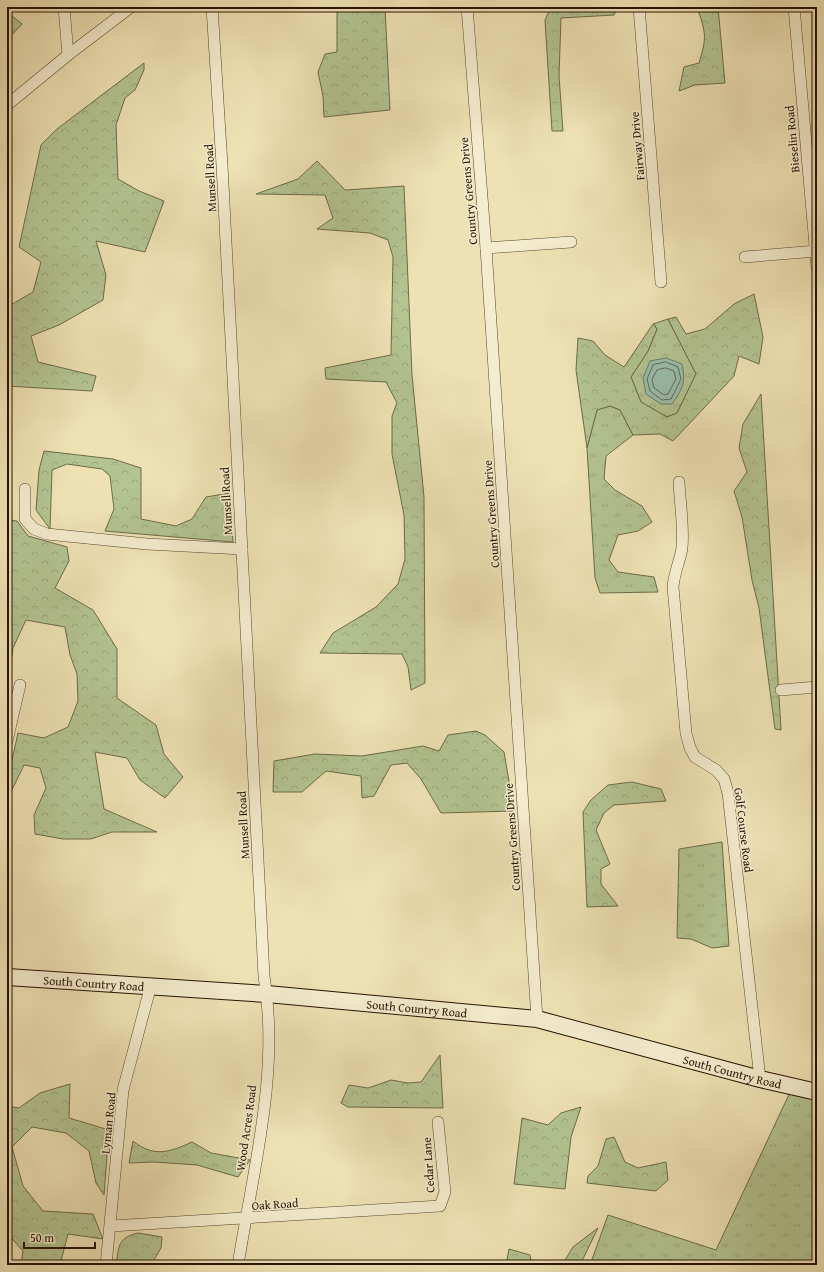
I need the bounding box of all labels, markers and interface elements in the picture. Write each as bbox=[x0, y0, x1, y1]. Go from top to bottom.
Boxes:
street label: Bieselin Road bbox=[781, 104, 803, 173]
street label: Fairway Drive bbox=[625, 111, 648, 181]
street label: Country Greens Drive bbox=[455, 136, 481, 245]
street label: Munsell Road bbox=[200, 143, 220, 212]
street label: Country Greens Drive bbox=[479, 459, 503, 568]
street label: Munsell Road bbox=[216, 466, 236, 535]
street label: Country Greens Drive bbox=[500, 782, 524, 891]
street label: Golf Course Road bbox=[730, 787, 758, 874]
street label: Munsell Road bbox=[233, 790, 253, 859]
street label: South Country Road bbox=[43, 971, 145, 994]
street label: South Country Road bbox=[366, 995, 468, 1021]
street label: South Country Road bbox=[681, 1050, 784, 1092]
street label: Wood Acres Road bbox=[232, 1083, 261, 1172]
street label: Lyman Road bbox=[96, 1091, 120, 1155]
street label: Cedar Lane bbox=[418, 1136, 438, 1193]
street label: Oak Road bbox=[251, 1194, 300, 1214]
scale bar bbox=[24, 1224, 95, 1250]
text: 50 m bbox=[30, 1229, 54, 1246]

